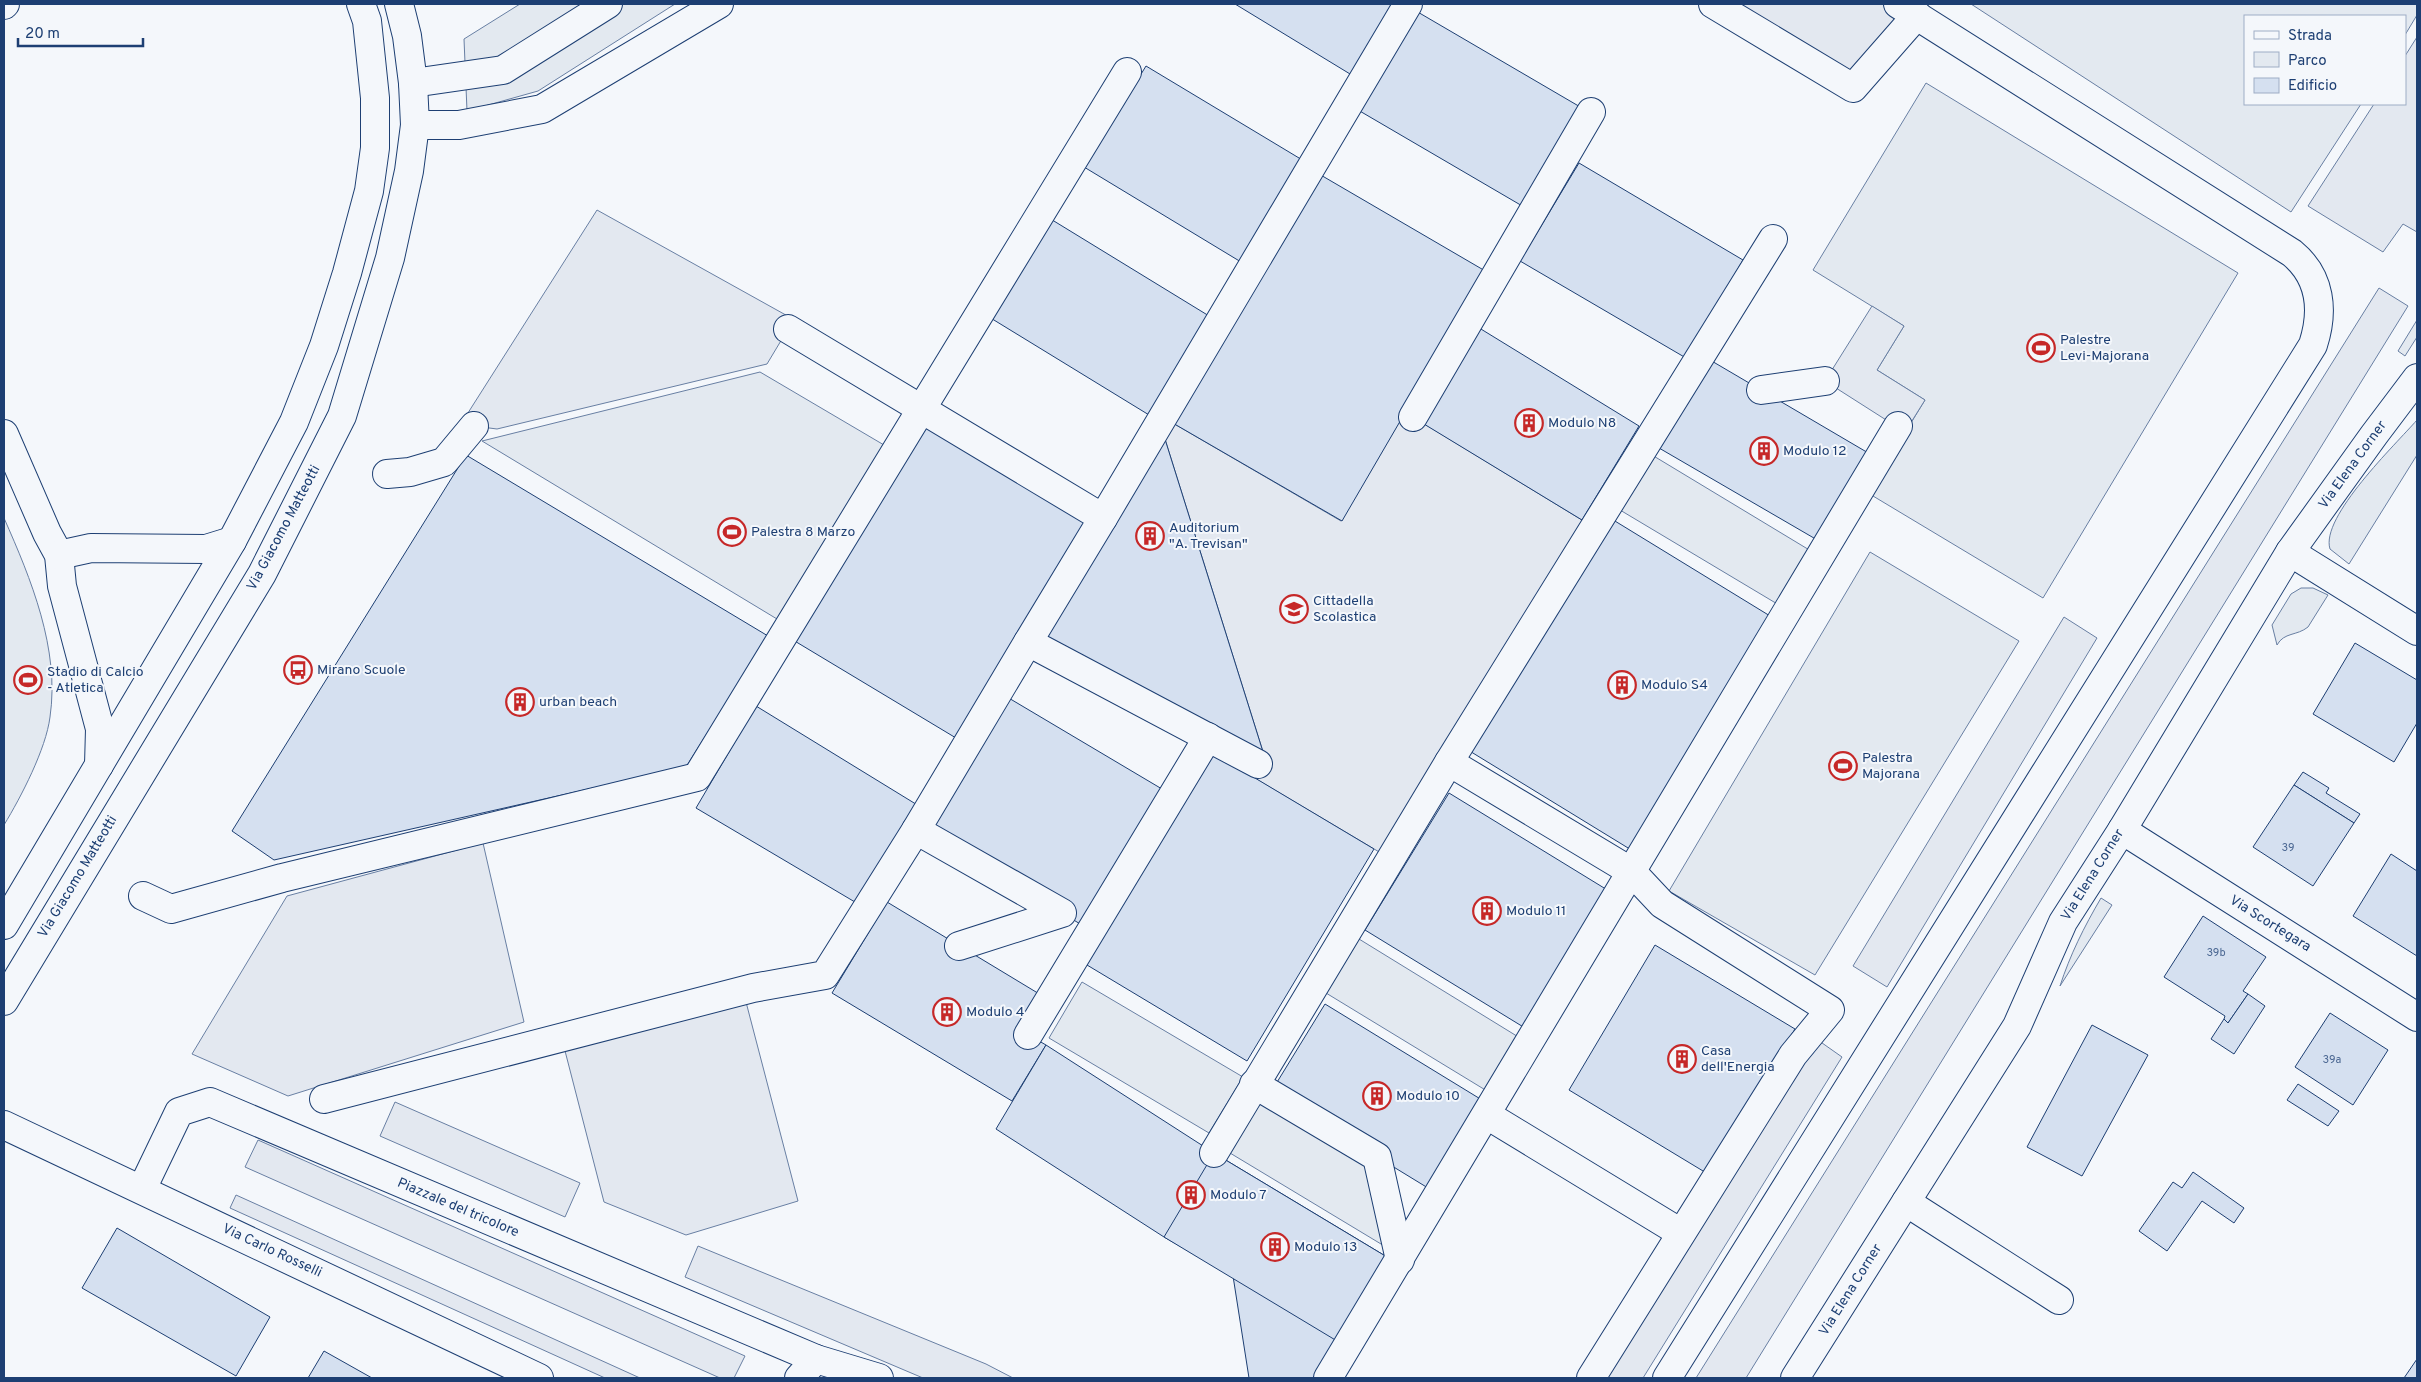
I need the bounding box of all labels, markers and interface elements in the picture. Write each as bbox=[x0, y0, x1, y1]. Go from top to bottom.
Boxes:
scale bar bbox=[18, 15, 142, 47]
legend bbox=[2244, 15, 2406, 105]
text: 20 m bbox=[25, 25, 60, 44]
text: Strada bbox=[2288, 27, 2332, 46]
text: Parco bbox=[2288, 52, 2327, 71]
text: Edificio bbox=[2288, 77, 2337, 96]
place label: Palestre Levi-Majorana bbox=[2060, 332, 2149, 365]
sports icon: Palestre Levi-Majorana bbox=[2026, 333, 2056, 363]
building icon: Modulo N8 bbox=[1514, 408, 1544, 438]
place label: Modulo N8 bbox=[1548, 415, 1616, 432]
street label: Via Elena Corner bbox=[2315, 417, 2391, 513]
building icon: Modulo 12 bbox=[1749, 436, 1779, 466]
place label: Modulo 12 bbox=[1783, 443, 1847, 460]
street label: Via Giacomo Matteotti bbox=[244, 462, 324, 594]
sports icon: Palestra 8 Marzo bbox=[717, 517, 747, 547]
place label: Auditorium "A. Trevisan" bbox=[1169, 520, 1248, 553]
building icon: Auditorium "A. Trevisan" bbox=[1135, 521, 1165, 551]
place label: Palestra 8 Marzo bbox=[751, 524, 855, 541]
place label: Cittadella Scolastica bbox=[1313, 593, 1376, 626]
school or university icon: Cittadella Scolastica bbox=[1279, 594, 1309, 624]
bus stop icon: Mirano Scuole bbox=[283, 655, 313, 685]
place label: Mirano Scuole bbox=[317, 662, 406, 679]
place label: Stadio di Calcio - Atletica bbox=[47, 664, 144, 697]
sports icon: Stadio di Calcio - Atletica bbox=[13, 665, 43, 695]
building icon: Modulo S4 bbox=[1607, 670, 1637, 700]
place label: Modulo S4 bbox=[1641, 677, 1708, 694]
building icon: urban beach bbox=[505, 687, 535, 717]
place label: urban beach bbox=[539, 694, 617, 711]
place label: Palestra Majorana bbox=[1862, 750, 1920, 783]
sports icon: Palestra Majorana bbox=[1828, 751, 1858, 781]
street label: Via Giacomo Matteotti bbox=[35, 813, 121, 941]
street label: Via Elena Corner bbox=[2058, 825, 2128, 924]
house number: 39 bbox=[2282, 841, 2294, 855]
street label: Via Scortegara bbox=[2226, 892, 2314, 956]
building icon: Modulo 11 bbox=[1472, 896, 1502, 926]
place label: Modulo 11 bbox=[1506, 903, 1566, 920]
house number: 39b bbox=[2206, 946, 2226, 960]
building icon: Modulo 4 bbox=[932, 997, 962, 1027]
place label: Modulo 4 bbox=[966, 1004, 1025, 1021]
place label: Casa dell'Energia bbox=[1701, 1043, 1775, 1076]
building icon: Casa dell'Energia bbox=[1667, 1044, 1697, 1074]
house number: 39a bbox=[2323, 1053, 2342, 1067]
building icon: Modulo 10 bbox=[1362, 1081, 1392, 1111]
place label: Modulo 10 bbox=[1396, 1088, 1460, 1105]
street label: Piazzale del tricolore bbox=[395, 1175, 521, 1241]
building icon: Modulo 7 bbox=[1176, 1180, 1206, 1210]
place label: Modulo 7 bbox=[1210, 1187, 1267, 1204]
street label: Via Carlo Rosselli bbox=[219, 1220, 325, 1282]
building icon: Modulo 13 bbox=[1260, 1232, 1290, 1262]
place label: Modulo 13 bbox=[1294, 1239, 1358, 1256]
street label: Via Elena Corner bbox=[1816, 1240, 1886, 1339]

